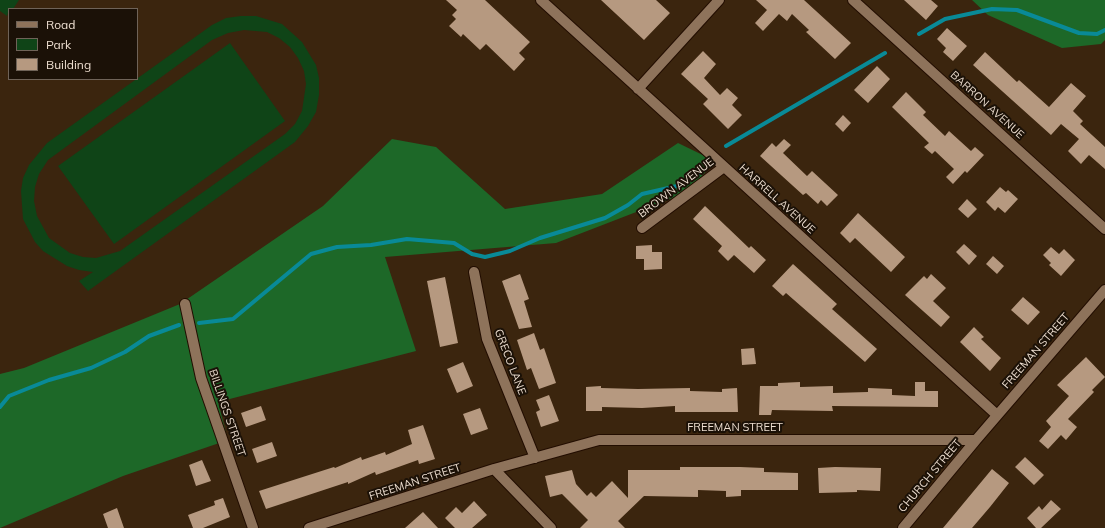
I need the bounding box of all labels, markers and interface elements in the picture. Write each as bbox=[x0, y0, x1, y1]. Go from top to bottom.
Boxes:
legend bbox=[8, 8, 138, 80]
text: Road bbox=[46, 17, 75, 32]
text: Park bbox=[46, 37, 71, 52]
text: Building bbox=[46, 57, 91, 72]
street label: BARRON AVENUE bbox=[947, 68, 1027, 142]
street label: BROWN AVENUE bbox=[636, 155, 716, 221]
street label: HARRELL AVENUE bbox=[736, 162, 818, 236]
street label: FREEMAN STREET bbox=[1000, 311, 1072, 391]
street label: GRECO LANE bbox=[491, 327, 529, 397]
street label: BILLINGS STREET bbox=[206, 368, 248, 458]
street label: FREEMAN STREET bbox=[687, 421, 783, 435]
street label: CHURCH STREET bbox=[896, 437, 964, 515]
street label: FREEMAN STREET bbox=[367, 461, 463, 503]

